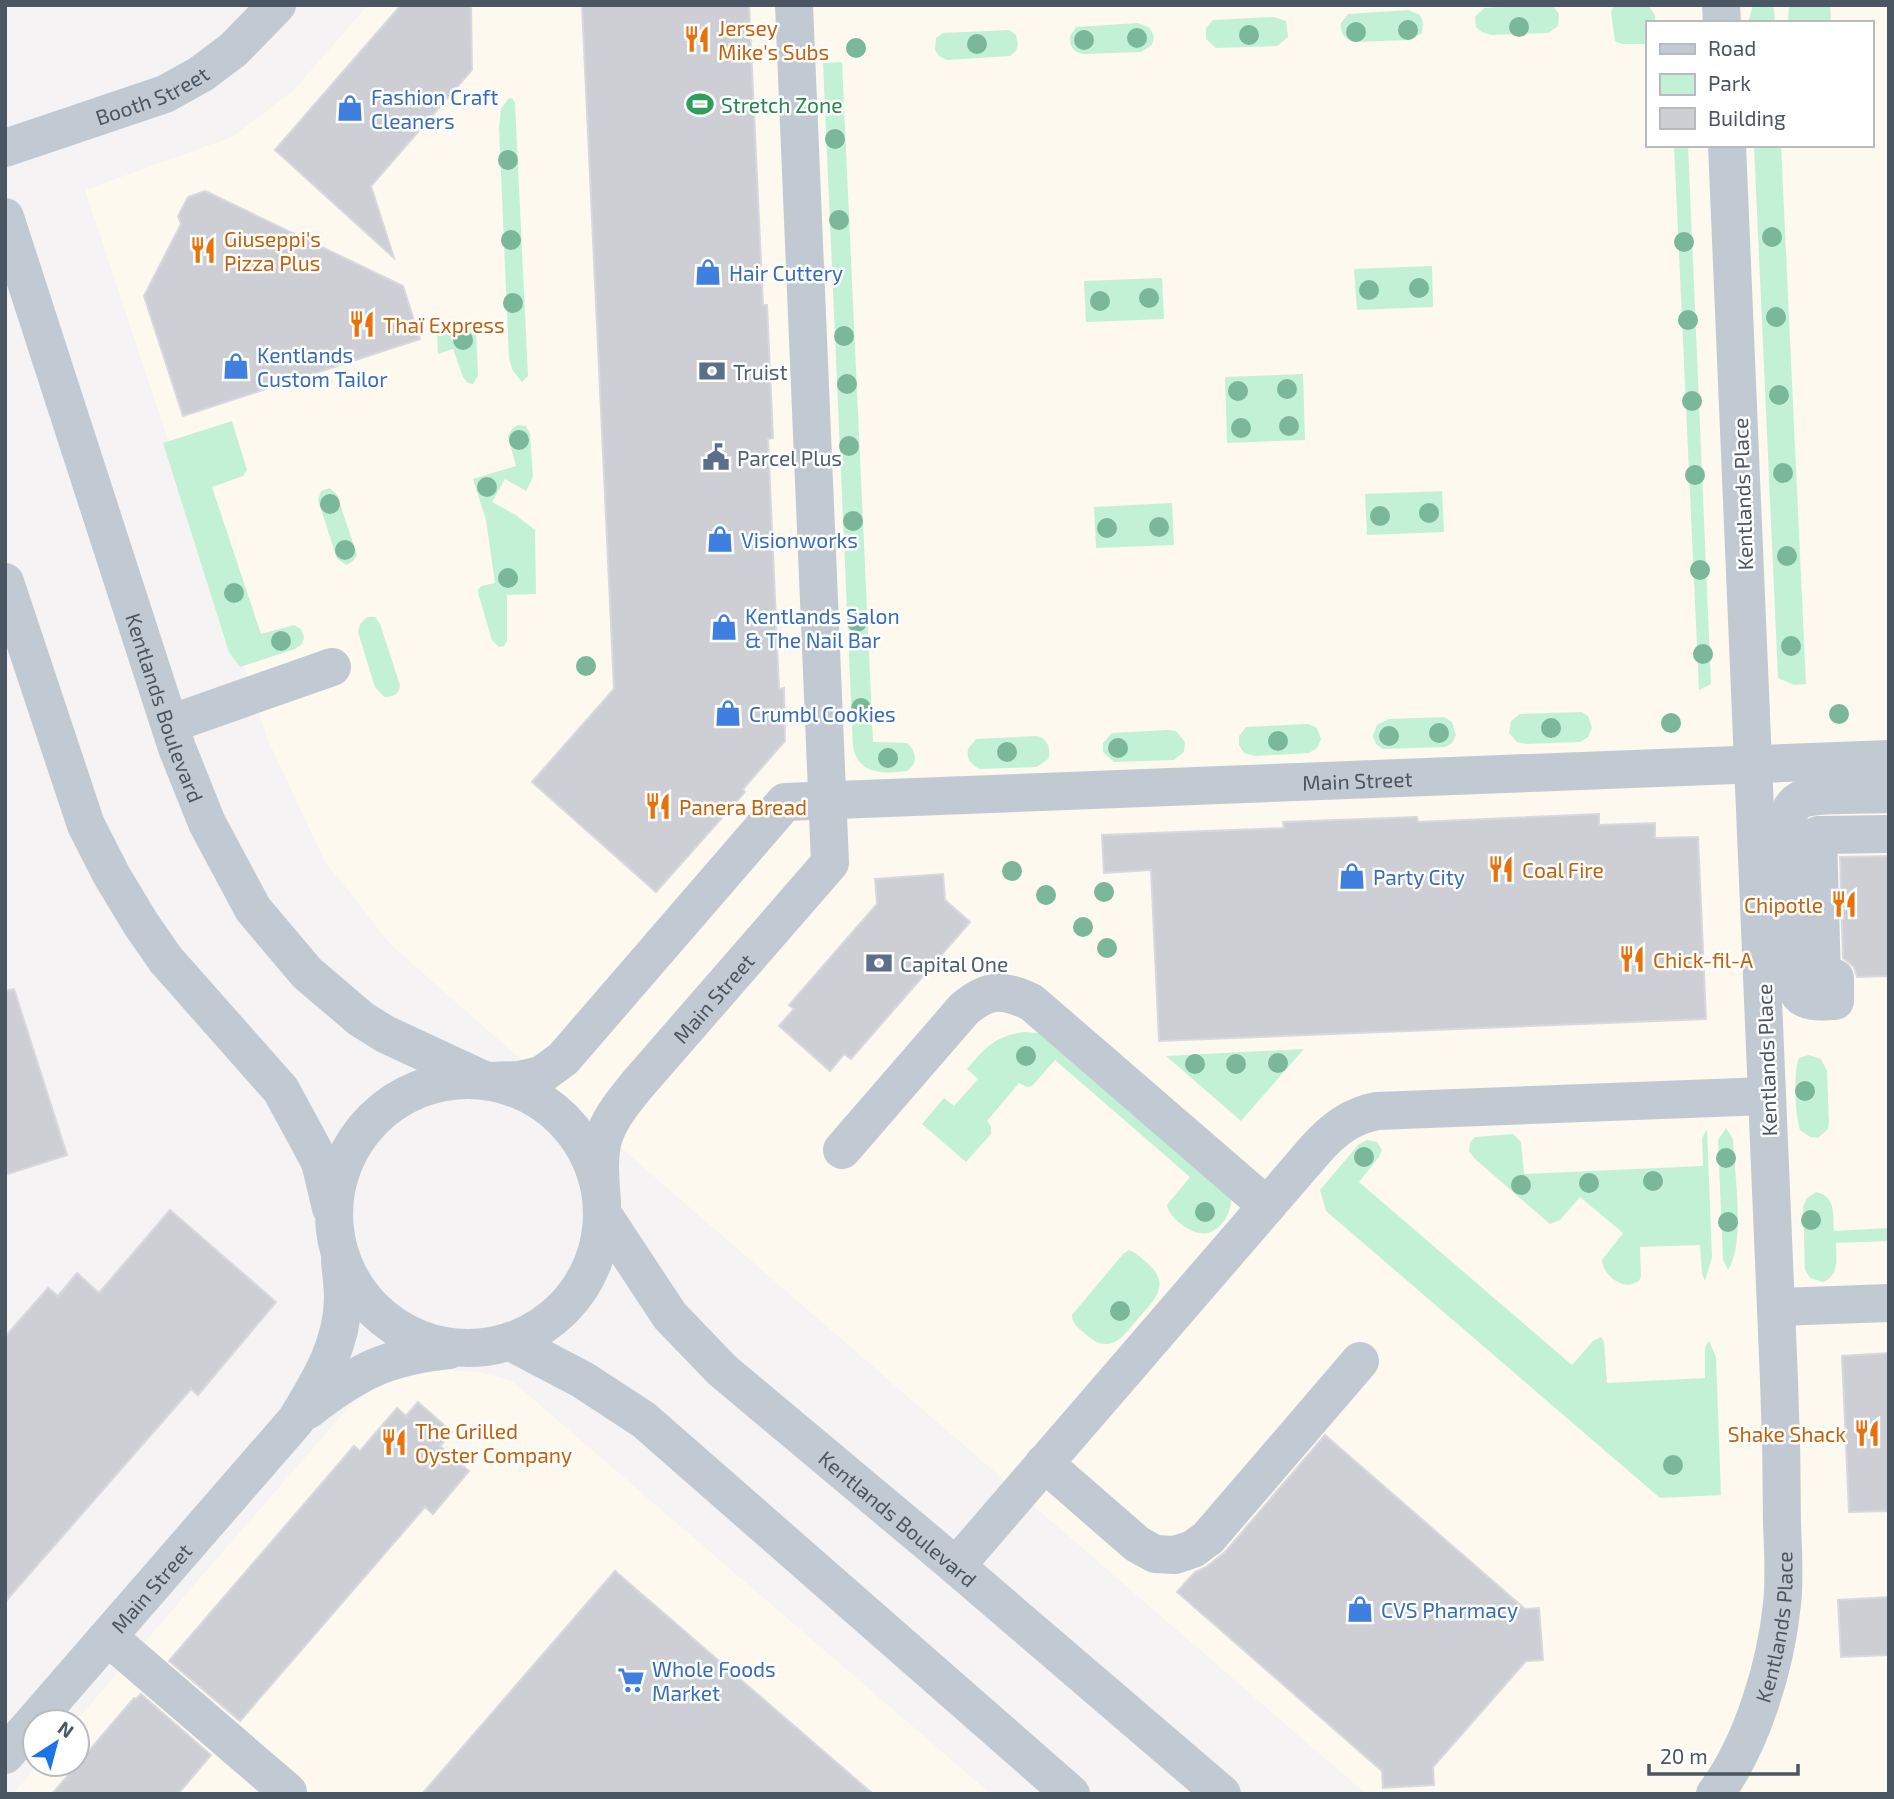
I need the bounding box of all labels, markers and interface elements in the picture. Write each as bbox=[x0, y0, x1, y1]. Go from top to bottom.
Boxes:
place label: Jersey Mike's Subs bbox=[718, 15, 829, 64]
legend bbox=[1646, 21, 1873, 147]
restaurant icon: Jersey Mike's Subs bbox=[682, 24, 712, 54]
text: Road bbox=[1708, 35, 1756, 60]
street label: Booth Street bbox=[92, 60, 213, 129]
text: Park bbox=[1708, 70, 1751, 95]
place label: Fashion Craft Cleaners bbox=[371, 84, 498, 133]
sports icon: Stretch Zone bbox=[685, 89, 715, 119]
place label: Stretch Zone bbox=[721, 92, 843, 117]
shop icon: Fashion Craft Cleaners bbox=[335, 93, 365, 123]
text: Building bbox=[1708, 105, 1786, 130]
place label: Giuseppi's Pizza Plus bbox=[224, 226, 321, 275]
restaurant icon: Giuseppi's Pizza Plus bbox=[188, 235, 218, 265]
shop icon: Hair Cuttery bbox=[693, 257, 723, 287]
place label: Hair Cuttery bbox=[729, 260, 843, 285]
restaurant icon: Thaï Express bbox=[347, 309, 377, 339]
place label: Thaï Express bbox=[383, 312, 505, 337]
place label: Kentlands Custom Tailor bbox=[257, 342, 388, 391]
shop icon: Kentlands Custom Tailor bbox=[221, 351, 251, 381]
bank icon: Truist bbox=[697, 356, 727, 386]
place label: Truist bbox=[733, 359, 788, 384]
street label: Kentlands Place bbox=[1727, 417, 1757, 571]
public building icon: Parcel Plus bbox=[701, 442, 731, 472]
place label: Parcel Plus bbox=[737, 445, 842, 470]
shop icon: Visionworks bbox=[705, 524, 735, 554]
place label: Visionworks bbox=[741, 527, 858, 552]
place label: Kentlands Salon & The Nail Bar bbox=[745, 603, 900, 652]
street label: Kentlands Boulevard bbox=[122, 610, 210, 806]
shop icon: Kentlands Salon & The Nail Bar bbox=[709, 612, 739, 642]
shop icon: Crumbl Cookies bbox=[713, 698, 743, 728]
place label: Crumbl Cookies bbox=[749, 701, 896, 726]
street label: Main Street bbox=[1302, 765, 1413, 794]
restaurant icon: Panera Bread bbox=[643, 791, 673, 821]
place label: Panera Bread bbox=[679, 794, 807, 819]
restaurant icon: Coal Fire bbox=[1486, 854, 1516, 884]
place label: Coal Fire bbox=[1522, 857, 1604, 882]
shop icon: Party City bbox=[1337, 861, 1367, 891]
place label: Party City bbox=[1373, 864, 1465, 889]
restaurant icon: Chipotle bbox=[1829, 889, 1859, 919]
place label: Chipotle bbox=[1744, 892, 1823, 917]
restaurant icon: Chick-fil-A bbox=[1617, 944, 1647, 974]
place label: Chick-fil-A bbox=[1653, 947, 1753, 972]
street label: Main Street bbox=[667, 948, 758, 1048]
bank icon: Capital One bbox=[864, 948, 894, 978]
place label: Capital One bbox=[900, 951, 1008, 976]
street label: Kentlands Place bbox=[1751, 983, 1781, 1137]
place label: The Grilled Oyster Company bbox=[415, 1418, 572, 1467]
restaurant icon: Shake Shack bbox=[1852, 1418, 1882, 1448]
place label: Shake Shack bbox=[1728, 1421, 1846, 1446]
restaurant icon: The Grilled Oyster Company bbox=[379, 1427, 409, 1457]
street label: Kentlands Boulevard bbox=[814, 1445, 982, 1591]
street label: Main Street bbox=[105, 1538, 196, 1637]
street label: Kentlands Place bbox=[1749, 1551, 1796, 1705]
shop icon: CVS Pharmacy bbox=[1345, 1594, 1375, 1624]
place label: CVS Pharmacy bbox=[1381, 1597, 1518, 1622]
place label: Whole Foods Market bbox=[652, 1656, 776, 1705]
supermarket icon: Whole Foods Market bbox=[616, 1665, 646, 1695]
north arrow bbox=[21, 1708, 91, 1778]
text: N bbox=[54, 1716, 79, 1742]
scale bar bbox=[1649, 1732, 1798, 1776]
text: 20 m bbox=[1660, 1743, 1708, 1768]

